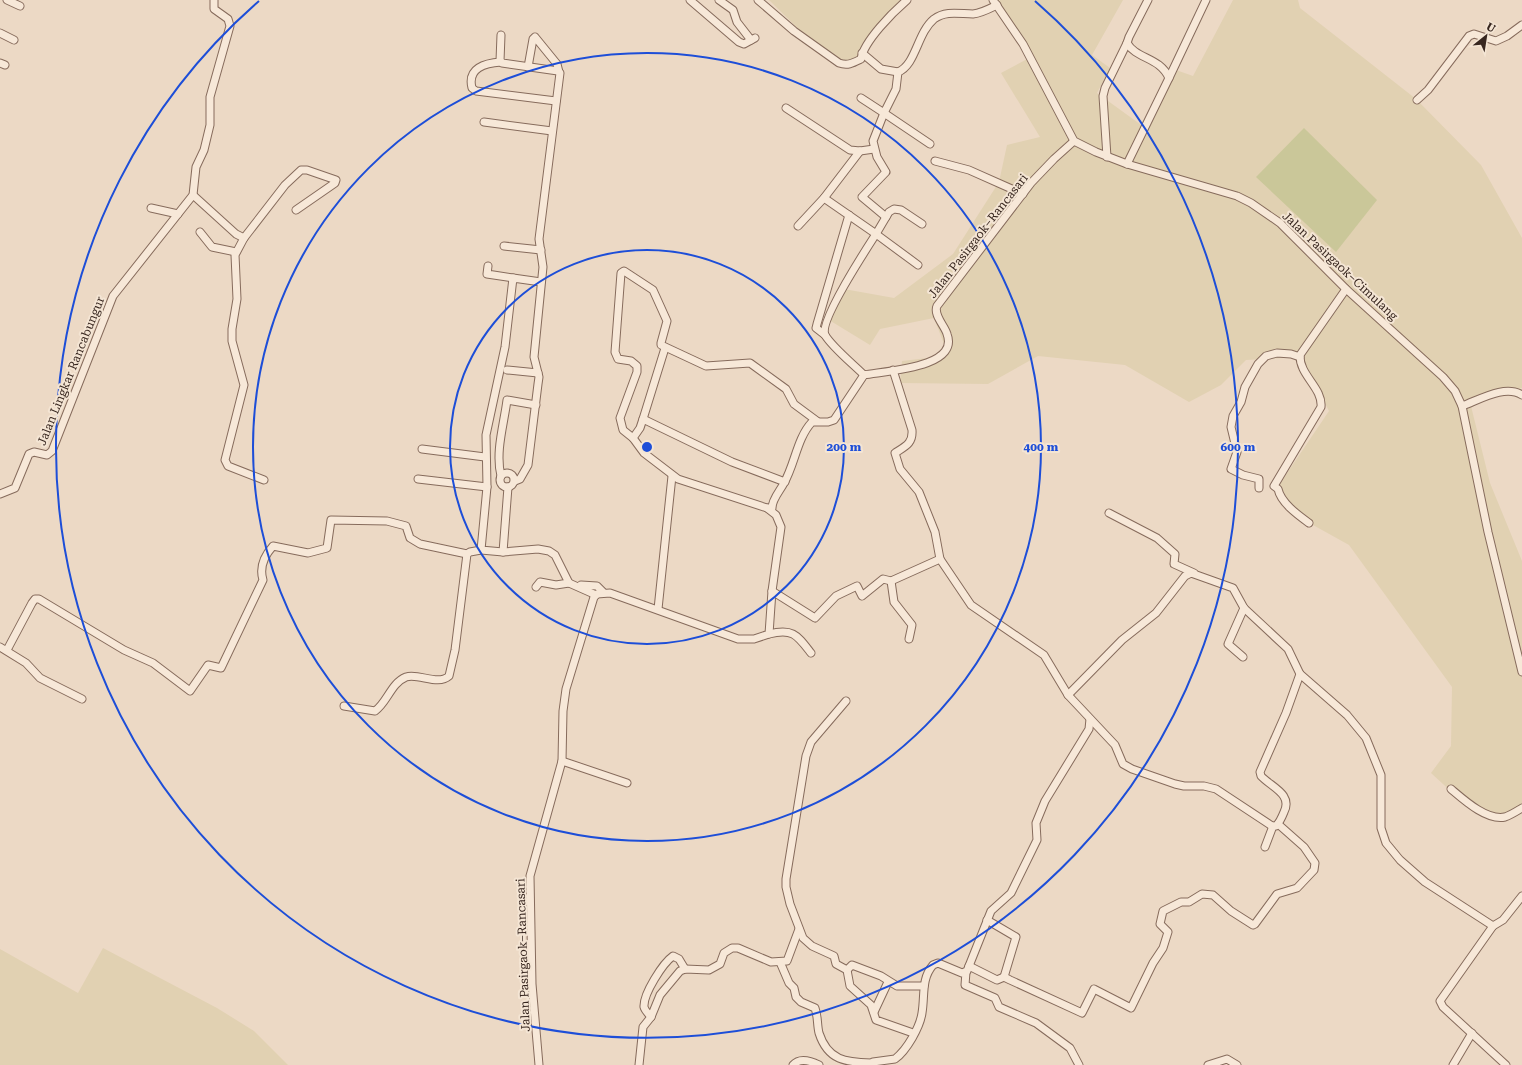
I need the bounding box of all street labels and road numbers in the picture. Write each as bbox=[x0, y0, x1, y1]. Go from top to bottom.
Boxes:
street label: Jalan Pasirgaok–Rancasari bbox=[925, 171, 1031, 301]
street label: Jalan Pasirgaok–Cimulang bbox=[1279, 209, 1401, 323]
street label: Jalan Lingkar Rancabungur bbox=[35, 294, 107, 447]
street label: Jalan Pasirgaok–Rancasari bbox=[513, 878, 533, 1032]

